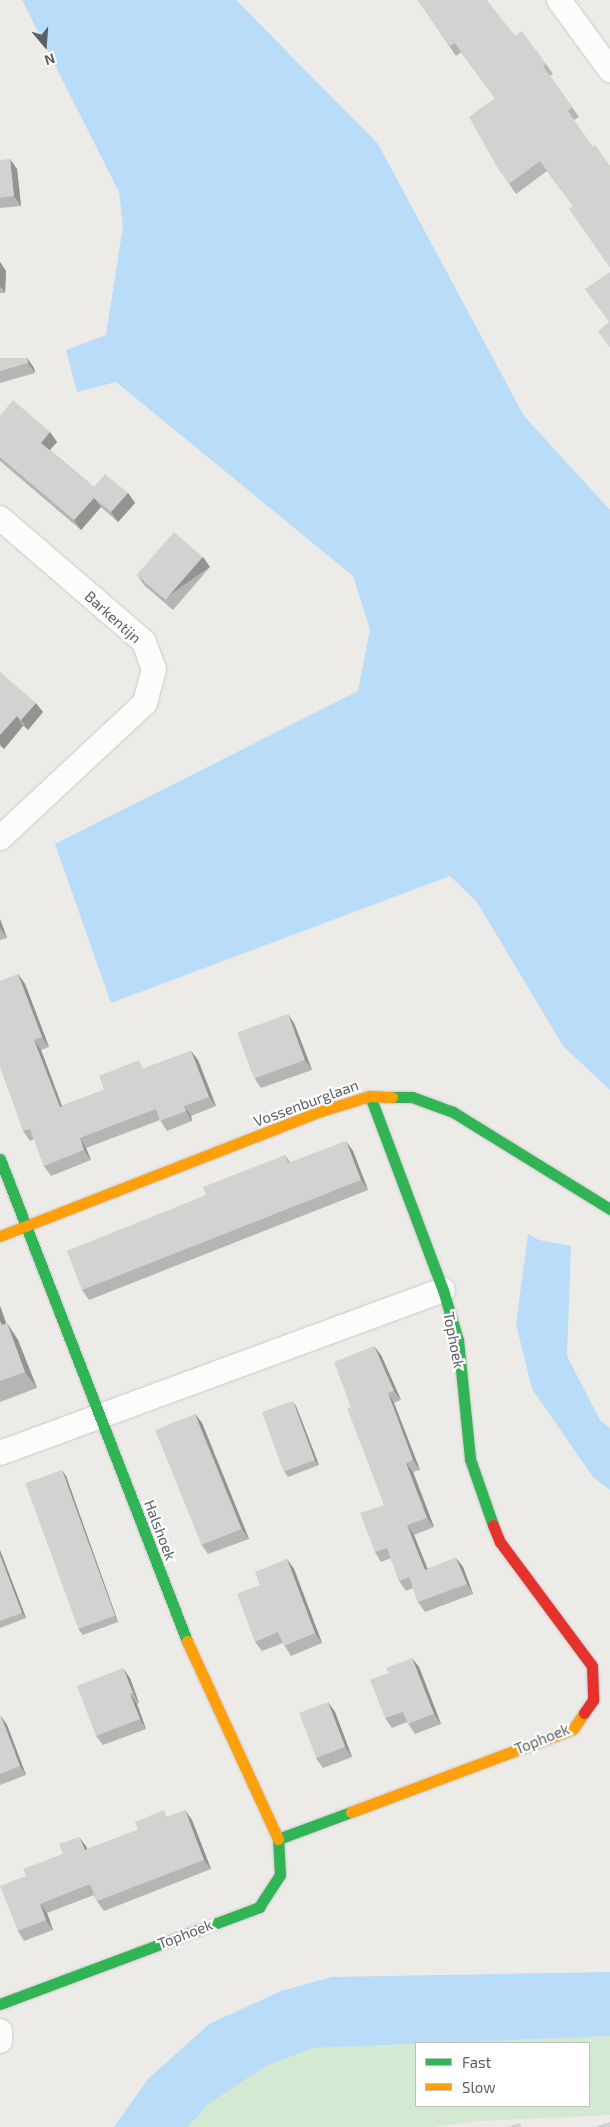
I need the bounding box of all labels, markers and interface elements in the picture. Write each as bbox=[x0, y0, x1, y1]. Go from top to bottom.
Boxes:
north arrow bbox=[20, 20, 70, 70]
text: N bbox=[42, 50, 57, 69]
street label: Barkentijn bbox=[81, 587, 145, 647]
street label: Vossenburglaan bbox=[251, 1076, 361, 1130]
street label: Tophoek bbox=[440, 1310, 468, 1370]
street label: Halshoek bbox=[140, 1497, 180, 1563]
street label: Tophoek bbox=[512, 1720, 572, 1758]
street label: Tophoek bbox=[155, 1915, 215, 1953]
legend bbox=[415, 2042, 590, 2107]
text: Fast bbox=[462, 2053, 491, 2071]
text: Slow bbox=[462, 2078, 496, 2096]

